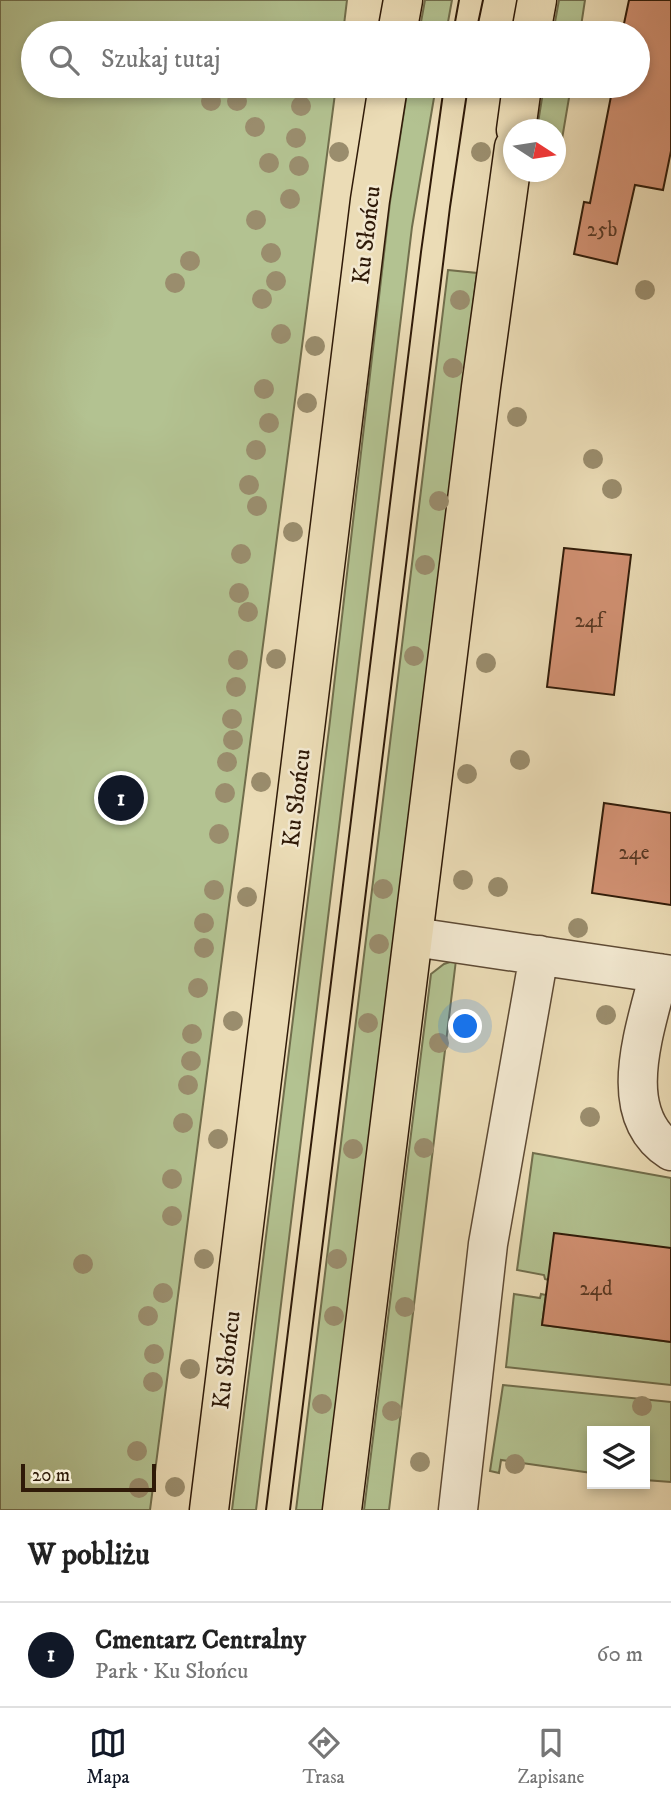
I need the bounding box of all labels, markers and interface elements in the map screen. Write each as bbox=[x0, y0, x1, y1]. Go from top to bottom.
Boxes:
search box bbox=[21, 21, 650, 98]
icon: search bbox=[45, 41, 83, 79]
text: Szukaj tutaj bbox=[101, 43, 221, 76]
north arrow bbox=[503, 119, 566, 182]
street label: Ku Słońcu bbox=[346, 184, 388, 286]
house number: 25b bbox=[587, 217, 617, 243]
house number: 24f bbox=[574, 608, 607, 634]
street label: Ku Słońcu bbox=[276, 747, 318, 849]
pin: 1 bbox=[98, 772, 144, 824]
house number: 24e bbox=[618, 840, 650, 866]
your location bbox=[448, 1009, 482, 1043]
house number: 24d bbox=[580, 1276, 613, 1302]
street label: Ku Słońcu bbox=[206, 1309, 248, 1411]
map controls bbox=[587, 1426, 650, 1489]
button: layers bbox=[587, 1426, 650, 1489]
scale bar bbox=[21, 1461, 156, 1493]
text: 20 m bbox=[32, 1464, 70, 1487]
text: W pobliżu bbox=[28, 1537, 150, 1574]
text: Cmentarz Centralny bbox=[95, 1624, 306, 1657]
text: 1 bbox=[47, 1640, 55, 1669]
text: 60 m bbox=[596, 1640, 643, 1669]
text: Park · Ku Słońcu bbox=[95, 1657, 248, 1686]
tab: Mapa bbox=[87, 1724, 130, 1789]
tab: Trasa bbox=[303, 1724, 345, 1789]
tab: Zapisane bbox=[518, 1724, 584, 1789]

